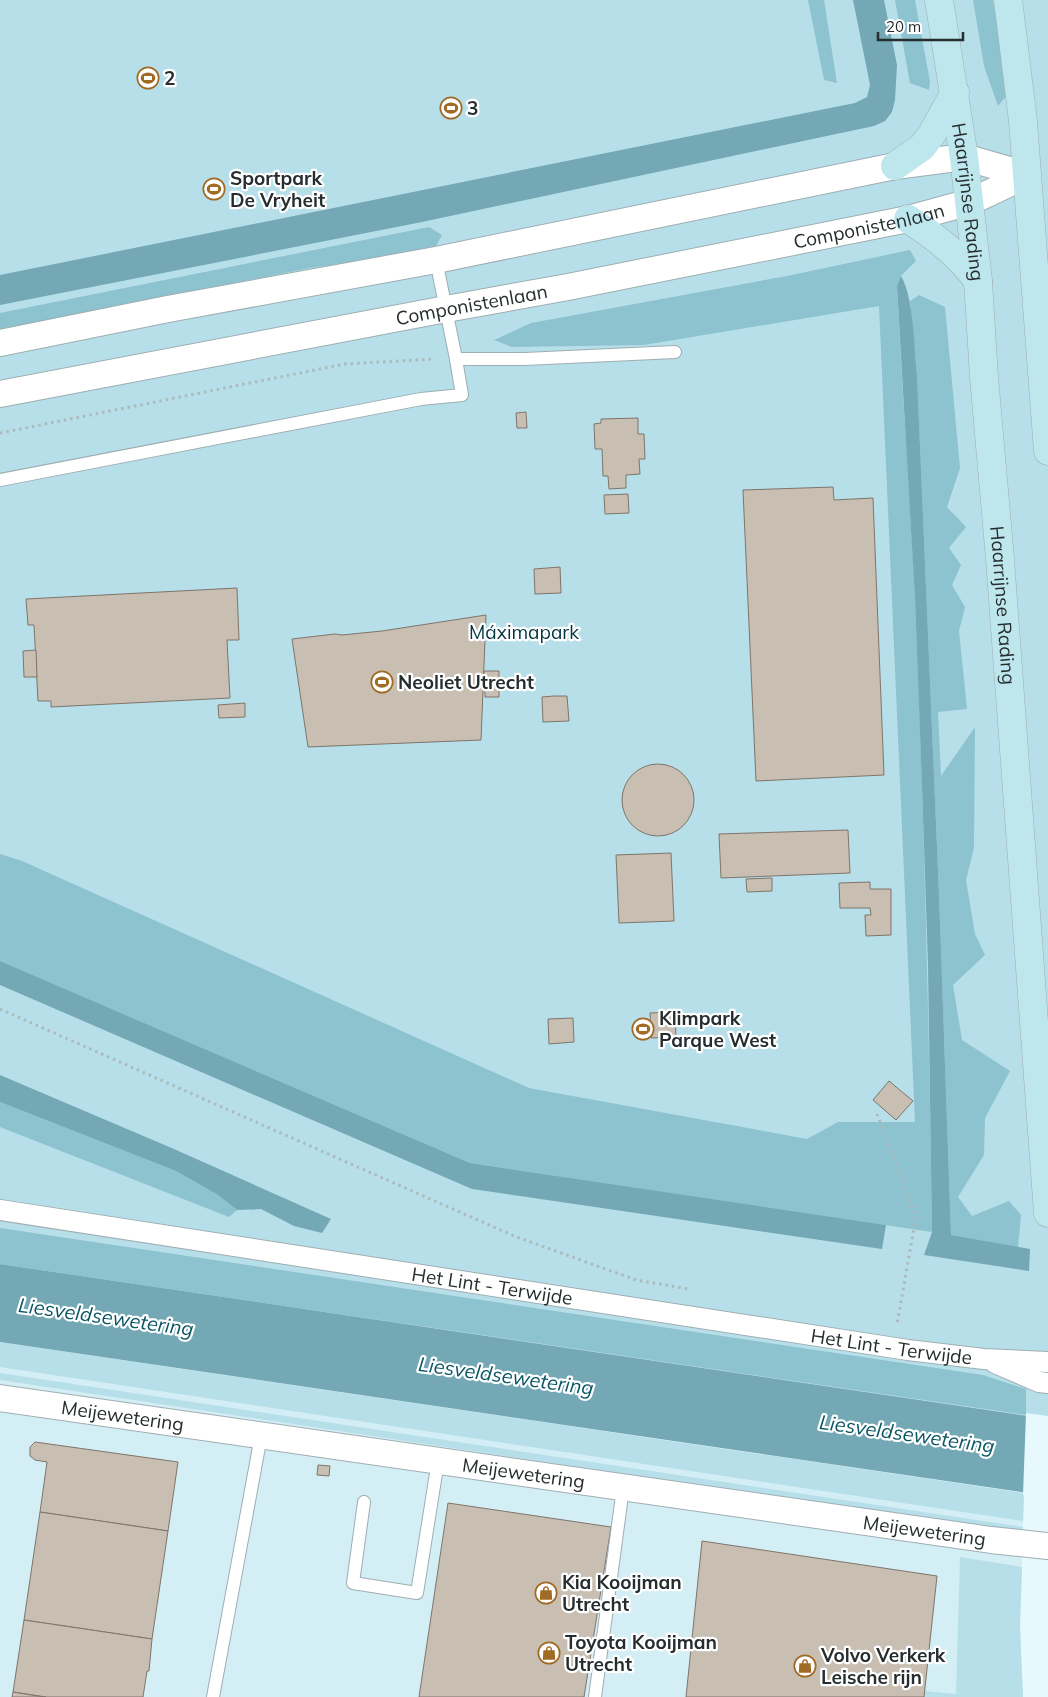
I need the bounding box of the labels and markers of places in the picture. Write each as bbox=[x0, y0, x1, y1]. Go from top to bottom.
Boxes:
sports icon: 2 bbox=[136, 66, 160, 90]
place label: 2 bbox=[164, 66, 175, 90]
sports icon: 3 bbox=[439, 96, 463, 120]
place label: 3 bbox=[467, 96, 478, 120]
place label: Sportpark De Vryheit bbox=[230, 166, 325, 212]
sports icon: Sportpark De Vryheit bbox=[202, 177, 226, 201]
sports icon: Neoliet Utrecht bbox=[370, 670, 394, 694]
place label: Neoliet Utrecht bbox=[398, 670, 534, 694]
place label: Klimpark Parque West bbox=[659, 1006, 776, 1052]
sports icon: Klimpark Parque West bbox=[631, 1017, 655, 1041]
place label: Kia Kooijman Utrecht bbox=[562, 1570, 682, 1616]
shop icon: Kia Kooijman Utrecht bbox=[534, 1581, 558, 1605]
place label: Toyota Kooijman Utrecht bbox=[565, 1630, 717, 1676]
shop icon: Toyota Kooijman Utrecht bbox=[537, 1641, 561, 1665]
place label: Volvo Verkerk Leische rijn bbox=[820, 1643, 946, 1689]
shop icon: Volvo Verkerk Leische rijn bbox=[793, 1654, 817, 1678]

